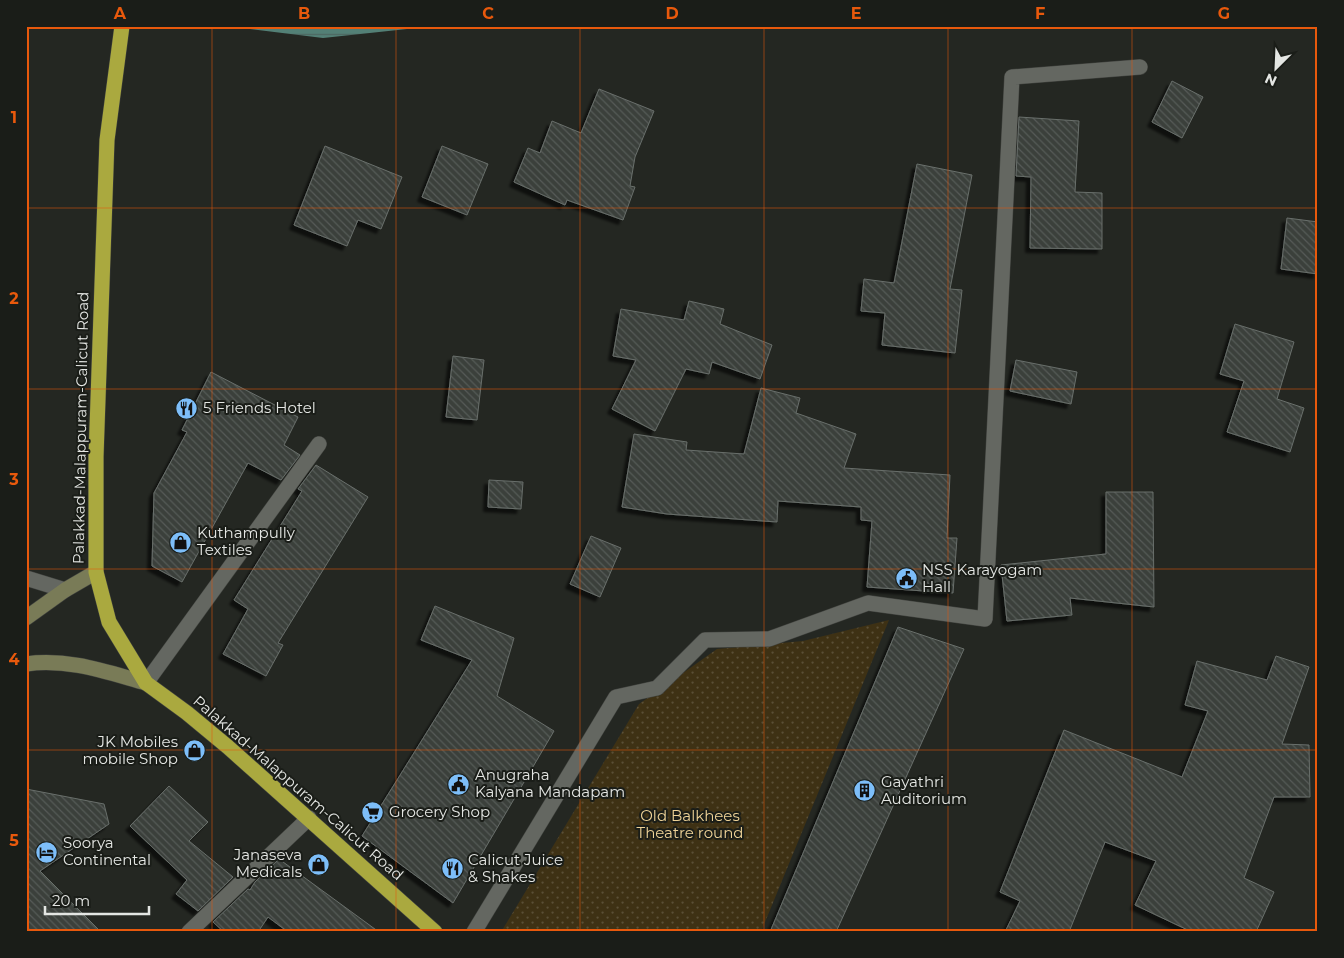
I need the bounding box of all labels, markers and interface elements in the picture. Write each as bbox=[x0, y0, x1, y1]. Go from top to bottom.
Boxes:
text: A bbox=[113, 4, 127, 23]
text: B bbox=[298, 4, 310, 23]
text: C bbox=[482, 4, 494, 23]
text: D bbox=[665, 4, 679, 23]
text: E bbox=[851, 4, 861, 23]
text: F bbox=[1035, 4, 1045, 23]
text: G bbox=[1218, 4, 1230, 23]
north arrow bbox=[1252, 42, 1302, 92]
text: N bbox=[1262, 69, 1280, 90]
text: 1 bbox=[11, 108, 17, 127]
text: 2 bbox=[9, 289, 19, 308]
street label: Palakkad-Malappuram-Calicut Road bbox=[69, 292, 92, 564]
restaurant icon: 5 Friends Hotel bbox=[175, 396, 199, 420]
place label: 5 Friends Hotel bbox=[203, 398, 316, 417]
text: 3 bbox=[8, 470, 19, 489]
place label: Kuthampully Textiles bbox=[197, 523, 296, 559]
shop icon: Kuthampully Textiles bbox=[169, 530, 193, 554]
place label: NSS Karayogam Hall bbox=[922, 560, 1042, 596]
public building icon: NSS Karayogam Hall bbox=[894, 567, 918, 591]
text: 4 bbox=[8, 650, 20, 669]
street label: Palakkad-Malappuram-Calicut Road bbox=[189, 691, 407, 884]
place label: JK Mobiles mobile Shop bbox=[83, 732, 178, 768]
shop icon: JK Mobiles mobile Shop bbox=[182, 739, 206, 763]
place label: Anugraha Kalyana Mandapam bbox=[475, 765, 625, 801]
public building icon: Anugraha Kalyana Mandapam bbox=[447, 772, 471, 796]
place label: Gayathri Auditorium bbox=[881, 772, 967, 808]
building icon: Gayathri Auditorium bbox=[853, 779, 877, 803]
supermarket icon: Grocery Shop bbox=[361, 800, 385, 824]
place label: Grocery Shop bbox=[389, 802, 490, 821]
park label: Old Balkhees Theatre round bbox=[637, 806, 743, 842]
text: 5 bbox=[9, 831, 19, 850]
place label: Soorya Continental bbox=[63, 833, 151, 869]
hotel icon: Soorya Continental bbox=[35, 840, 59, 864]
place label: Janaseva Medicals bbox=[233, 845, 302, 881]
place label: Calicut Juice & Shakes bbox=[468, 850, 563, 886]
shop icon: Janaseva Medicals bbox=[306, 852, 330, 876]
restaurant icon: Calicut Juice & Shakes bbox=[440, 857, 464, 881]
scale bar bbox=[45, 883, 149, 915]
text: 20 m bbox=[52, 891, 90, 910]

